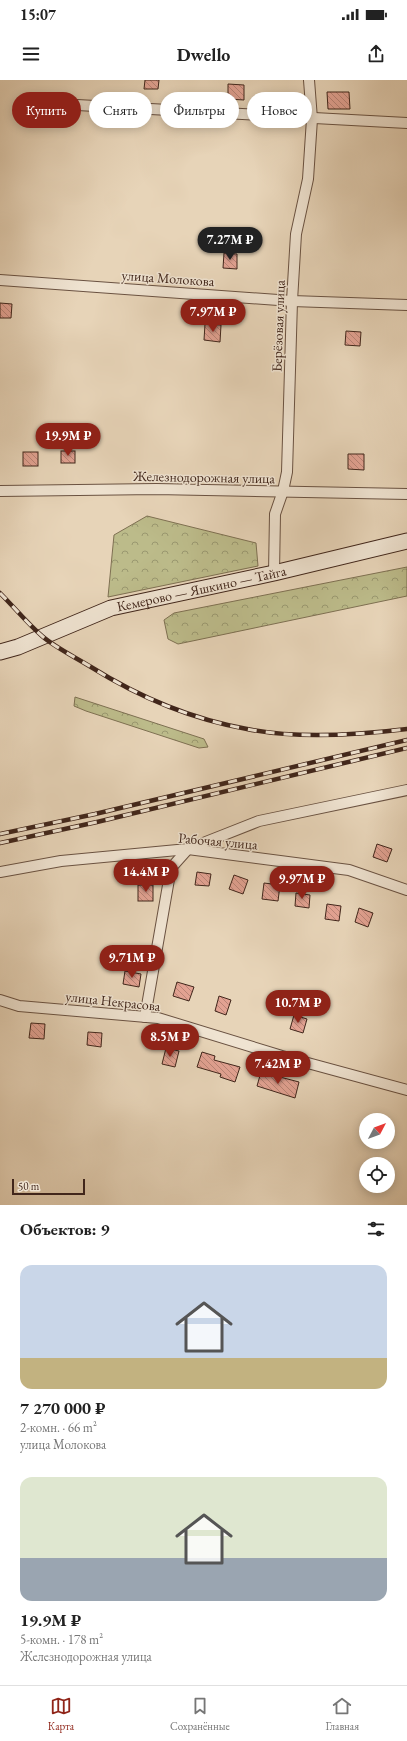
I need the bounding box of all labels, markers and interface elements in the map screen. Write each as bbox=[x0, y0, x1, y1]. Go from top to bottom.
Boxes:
text: 15:07 bbox=[20, 5, 56, 24]
icon: menu bbox=[20, 43, 42, 65]
text: Dwello bbox=[177, 43, 230, 66]
icon: share bbox=[365, 43, 387, 65]
chip: Купить bbox=[12, 92, 81, 128]
chip: Снять bbox=[89, 92, 152, 128]
chip: Фильтры bbox=[160, 92, 239, 128]
chip: Новое bbox=[247, 92, 312, 128]
pin: 7.27M ₽ bbox=[193, 227, 267, 261]
text: 7.27M ₽ bbox=[207, 231, 253, 248]
street label: улица Молокова bbox=[121, 266, 215, 290]
street label: Берёзовая улица bbox=[267, 279, 289, 372]
pin: 7.97M ₽ bbox=[176, 299, 250, 333]
text: 7.97M ₽ bbox=[190, 303, 236, 320]
pin: 19.9M ₽ bbox=[31, 423, 105, 457]
text: 19.9M ₽ bbox=[45, 427, 91, 444]
street label: Железнодорожная улица bbox=[132, 467, 276, 487]
street label: Кемерово — Яшкино — Тайга bbox=[115, 561, 288, 616]
street label: Рабочая улица bbox=[178, 829, 259, 853]
pin: 14.4M ₽ bbox=[109, 859, 183, 893]
text: 14.4M ₽ bbox=[123, 863, 169, 880]
pin: 9.97M ₽ bbox=[265, 866, 339, 900]
text: 9.97M ₽ bbox=[279, 870, 325, 887]
pin: 9.71M ₽ bbox=[95, 945, 169, 979]
text: 9.71M ₽ bbox=[109, 949, 155, 966]
street label: улица Некрасова bbox=[65, 987, 162, 1015]
pin: 10.7M ₽ bbox=[261, 990, 335, 1024]
text: 10.7M ₽ bbox=[275, 994, 321, 1011]
pin: 8.5M ₽ bbox=[137, 1024, 203, 1058]
text: 8.5M ₽ bbox=[150, 1028, 190, 1045]
pin: 7.42M ₽ bbox=[241, 1051, 315, 1085]
text: 7.42M ₽ bbox=[255, 1055, 301, 1072]
north arrow bbox=[359, 1113, 395, 1149]
map controls bbox=[359, 1113, 395, 1193]
button: locate bbox=[359, 1157, 395, 1193]
scale bar bbox=[12, 1177, 85, 1196]
text: 50 m bbox=[18, 1179, 39, 1193]
text: Объектов: 9 bbox=[20, 1218, 110, 1240]
icon: filters bbox=[365, 1218, 387, 1240]
icon: home bbox=[168, 1291, 240, 1363]
text: 7 270 000 ₽ bbox=[20, 1397, 106, 1419]
text: 2-комн. · 66 m² bbox=[20, 1419, 97, 1436]
text: улица Молокова bbox=[20, 1436, 106, 1453]
icon: home bbox=[168, 1503, 240, 1575]
text: 19.9M ₽ bbox=[20, 1609, 81, 1631]
text: 5-комн. · 178 m² bbox=[20, 1631, 103, 1648]
text: Железнодорожная улица bbox=[20, 1648, 152, 1665]
tab: Карта bbox=[48, 1695, 74, 1733]
tab: Сохранённые bbox=[170, 1695, 230, 1733]
tab: Главная bbox=[326, 1695, 359, 1733]

